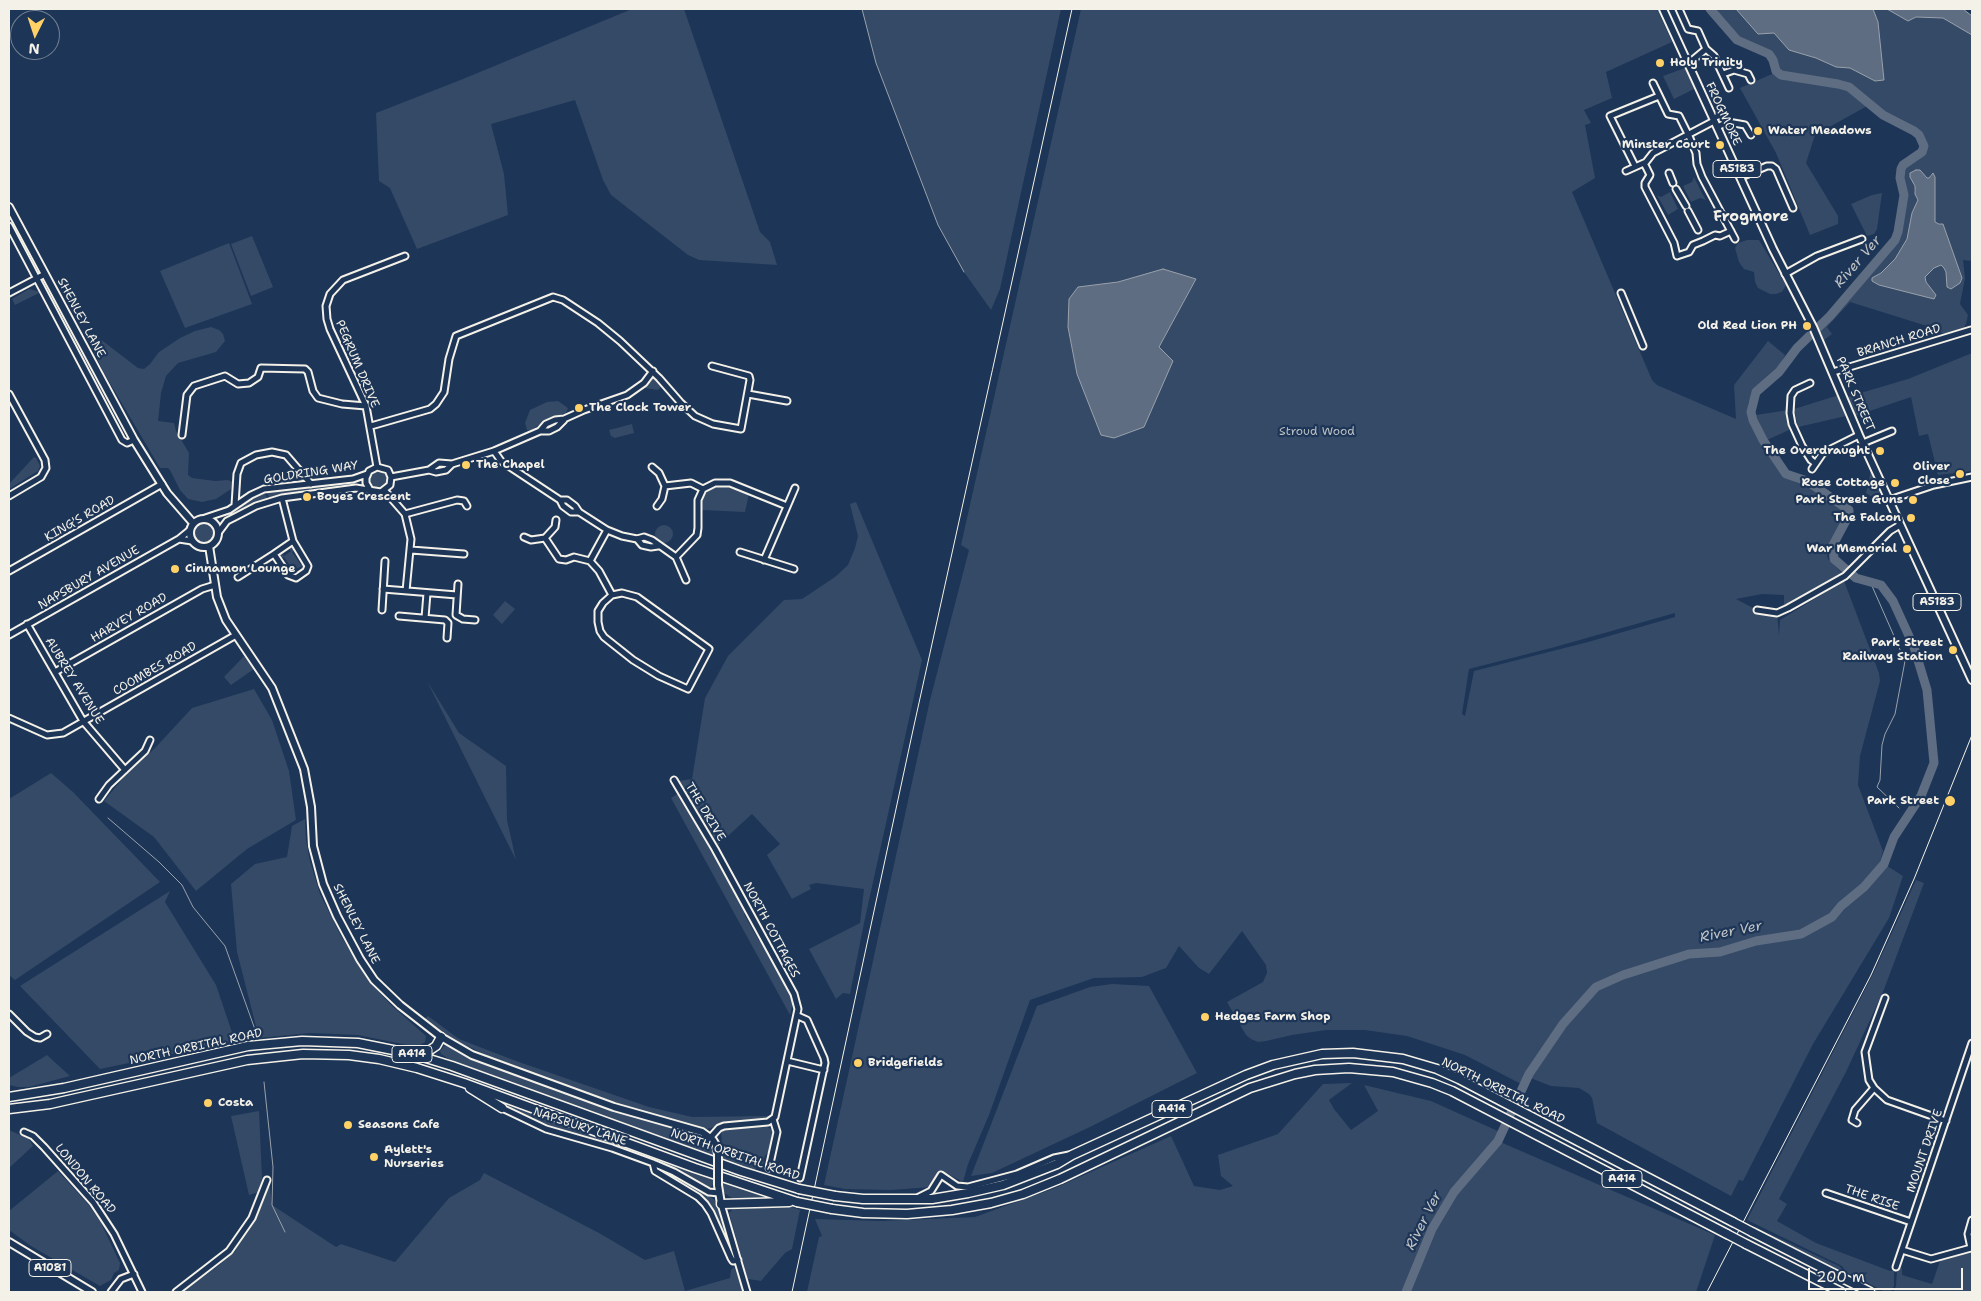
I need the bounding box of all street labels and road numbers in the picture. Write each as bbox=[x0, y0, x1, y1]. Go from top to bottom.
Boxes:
street label: FROGMORE bbox=[1702, 80, 1744, 148]
road number: A5183 bbox=[1713, 160, 1761, 178]
street label: SHENLEY LANE bbox=[54, 276, 108, 360]
street label: PEGRUM DRIVE bbox=[332, 318, 382, 410]
street label: BRANCH ROAD bbox=[1855, 321, 1943, 361]
street label: PARK STREET bbox=[1833, 355, 1877, 433]
street label: GOLDRING WAY bbox=[263, 458, 359, 488]
street label: KING'S ROAD bbox=[42, 493, 118, 545]
street label: NAPSBURY AVENUE bbox=[36, 543, 142, 613]
street label: HARVEY ROAD bbox=[88, 590, 170, 646]
road number: A5183 bbox=[1913, 594, 1961, 610]
street label: AUBREY AVENUE bbox=[42, 635, 106, 727]
street label: COOMBES ROAD bbox=[111, 639, 199, 699]
street label: THE DRIVE bbox=[682, 780, 728, 844]
street label: NORTH COTTAGES bbox=[740, 880, 802, 980]
street label: SHENLEY LANE bbox=[330, 881, 382, 967]
street label: NORTH ORBITAL ROAD bbox=[128, 1026, 264, 1068]
road number: A414 bbox=[392, 1046, 432, 1062]
street label: NORTH ORBITAL ROAD bbox=[1439, 1055, 1567, 1127]
road number: A414 bbox=[1152, 1100, 1192, 1118]
street label: NAPSBURY LANE bbox=[531, 1105, 629, 1149]
street label: MOUNT DRIVE bbox=[1904, 1108, 1946, 1194]
street label: NORTH ORBITAL ROAD bbox=[669, 1126, 801, 1184]
street label: LONDON ROAD bbox=[52, 1141, 118, 1217]
road number: A414 bbox=[1602, 1170, 1642, 1188]
street label: THE RISE bbox=[1843, 1182, 1901, 1214]
road number: A1081 bbox=[29, 1260, 71, 1276]

